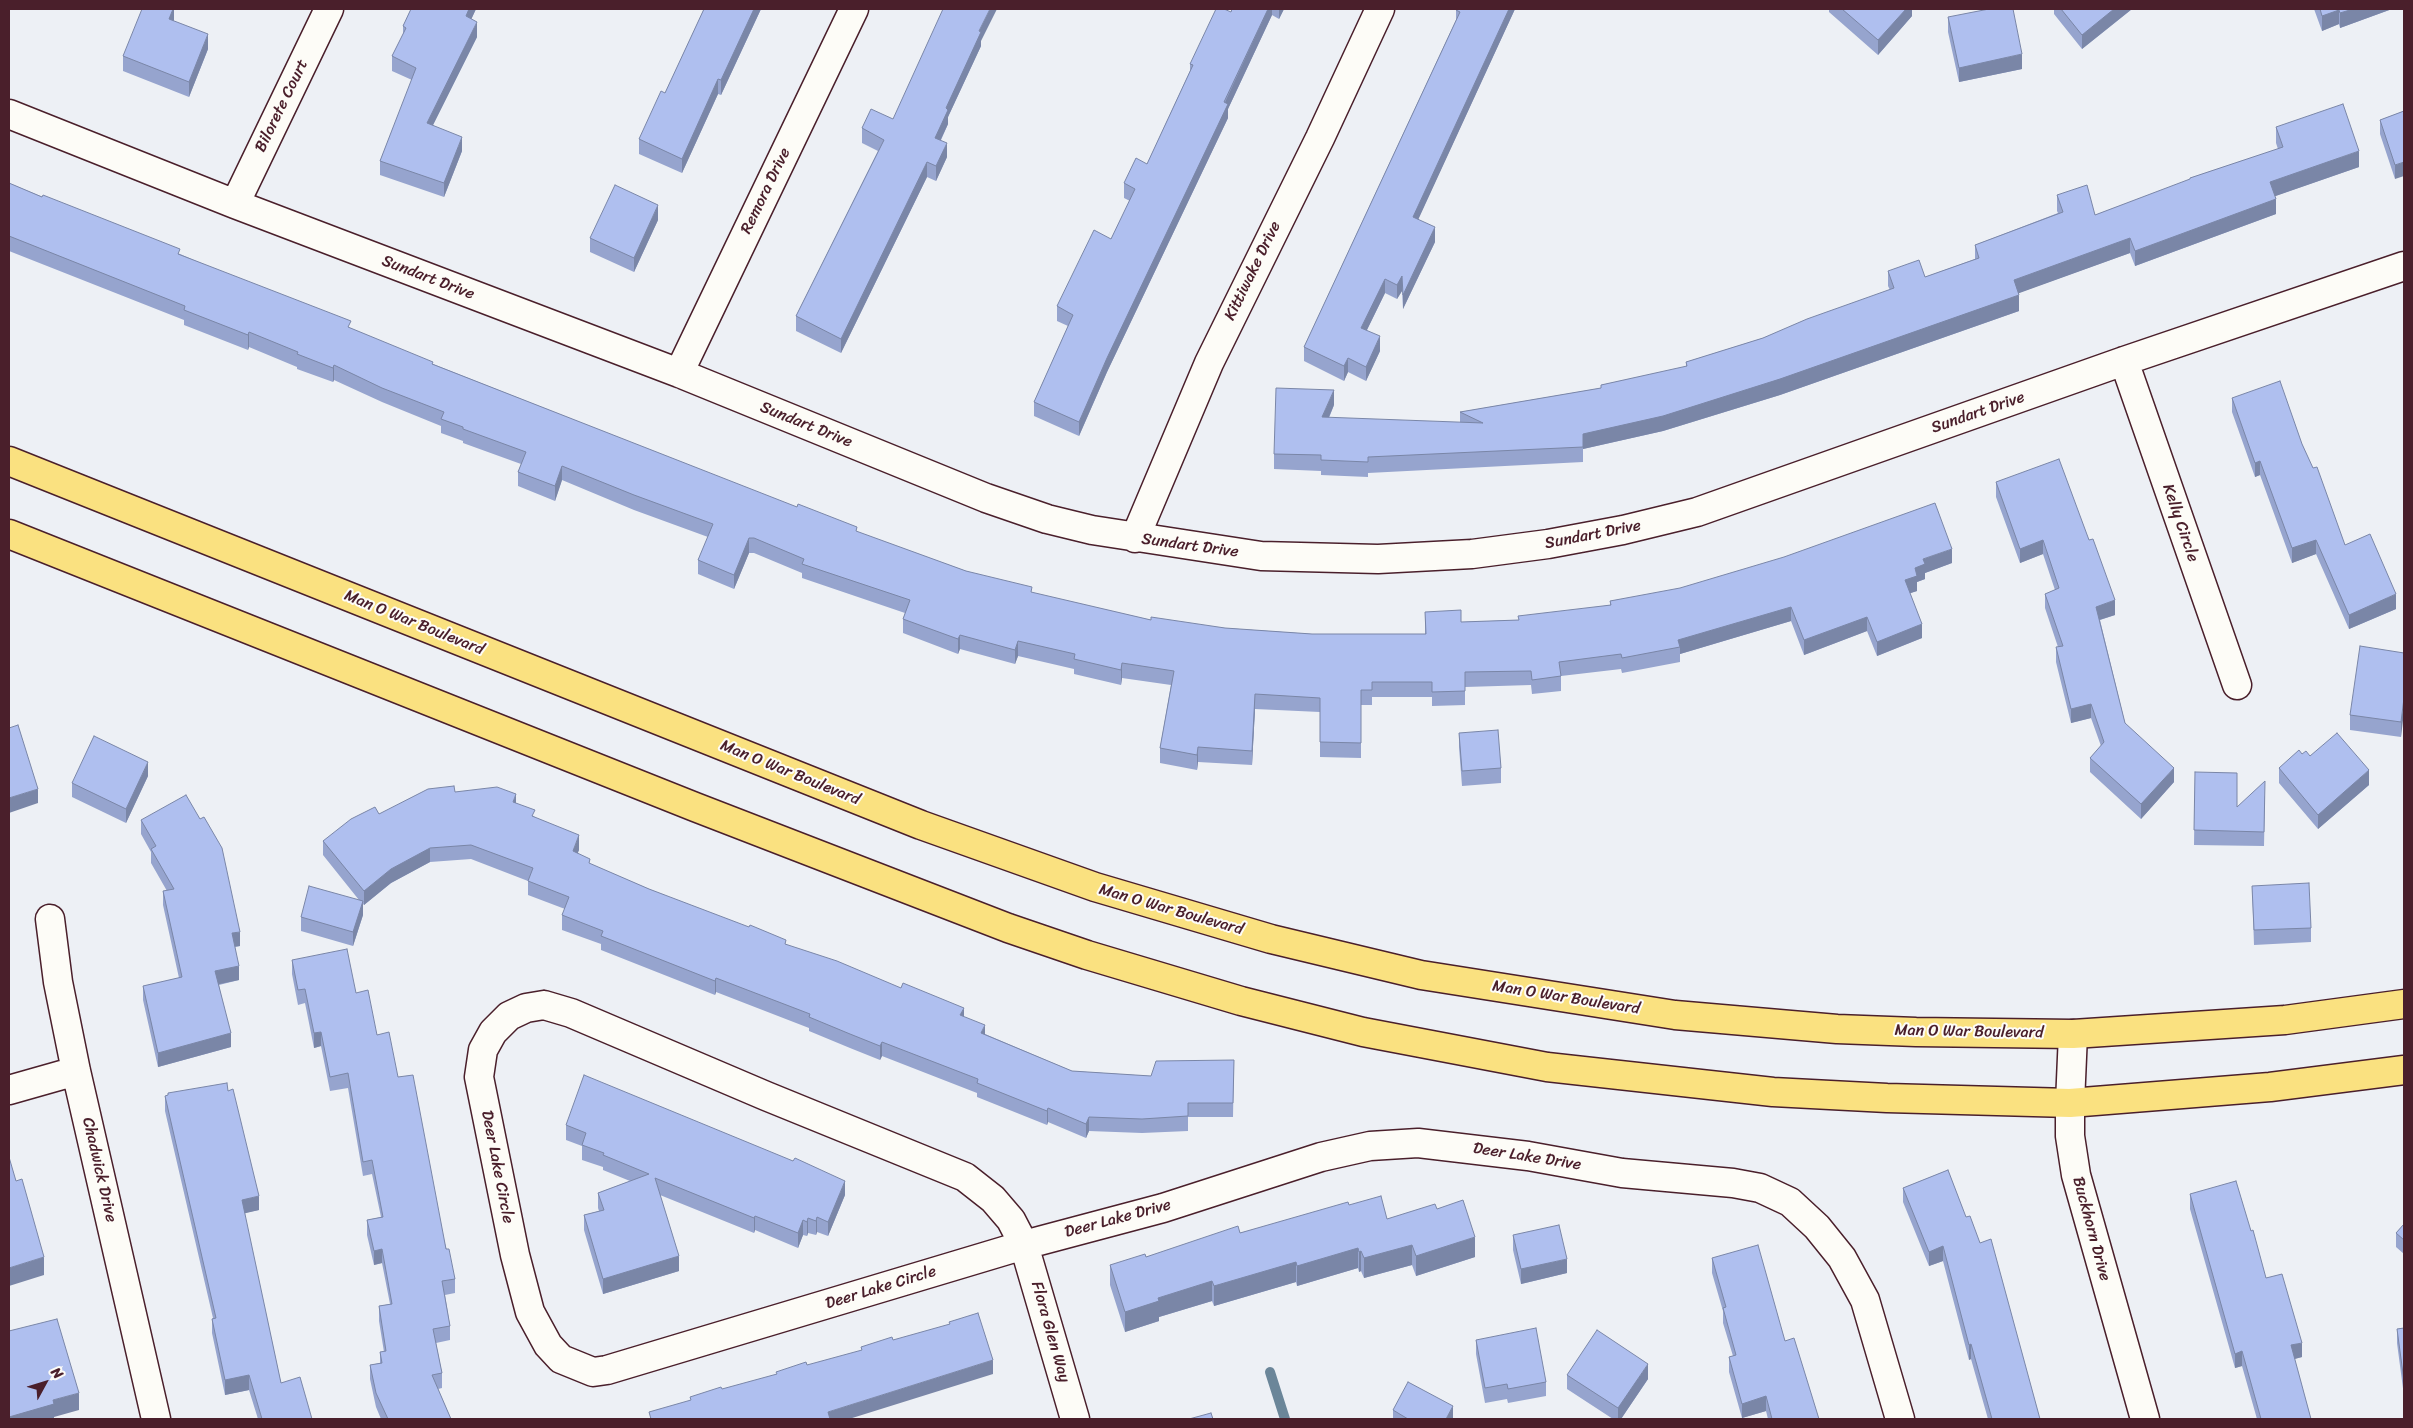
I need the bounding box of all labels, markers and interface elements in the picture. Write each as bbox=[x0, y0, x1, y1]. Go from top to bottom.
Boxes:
street label: Bilorete Court bbox=[251, 57, 313, 155]
street label: Remora Drive bbox=[737, 145, 795, 237]
street label: Kittiwake Drive bbox=[1221, 218, 1285, 324]
street label: Sundart Drive bbox=[379, 252, 477, 304]
street label: Sundart Drive bbox=[1929, 388, 2027, 438]
street label: Sundart Drive bbox=[757, 398, 855, 452]
street label: Kelly Circle bbox=[2158, 482, 2202, 564]
street label: Sundart Drive bbox=[1543, 516, 1643, 554]
street label: Sundart Drive bbox=[1140, 530, 1240, 562]
street label: Man O War Boulevard bbox=[341, 586, 487, 660]
street label: Man O War Boulevard bbox=[717, 736, 863, 810]
street label: Man O War Boulevard bbox=[1097, 880, 1245, 940]
street label: Man O War Boulevard bbox=[1491, 977, 1641, 1019]
street label: Man O War Boulevard bbox=[1894, 1021, 2044, 1043]
street label: Deer Lake Circle bbox=[477, 1109, 517, 1225]
street label: Chadwick Drive bbox=[78, 1116, 120, 1224]
street label: Deer Lake Drive bbox=[1472, 1139, 1582, 1175]
street label: Buckhorn Drive bbox=[2068, 1175, 2114, 1283]
street label: Deer Lake Drive bbox=[1063, 1196, 1173, 1242]
street label: Deer Lake Circle bbox=[823, 1262, 939, 1314]
street label: Flora Glen Way bbox=[1026, 1279, 1074, 1385]
north arrow bbox=[20, 1358, 70, 1408]
text: N bbox=[44, 1362, 70, 1385]

